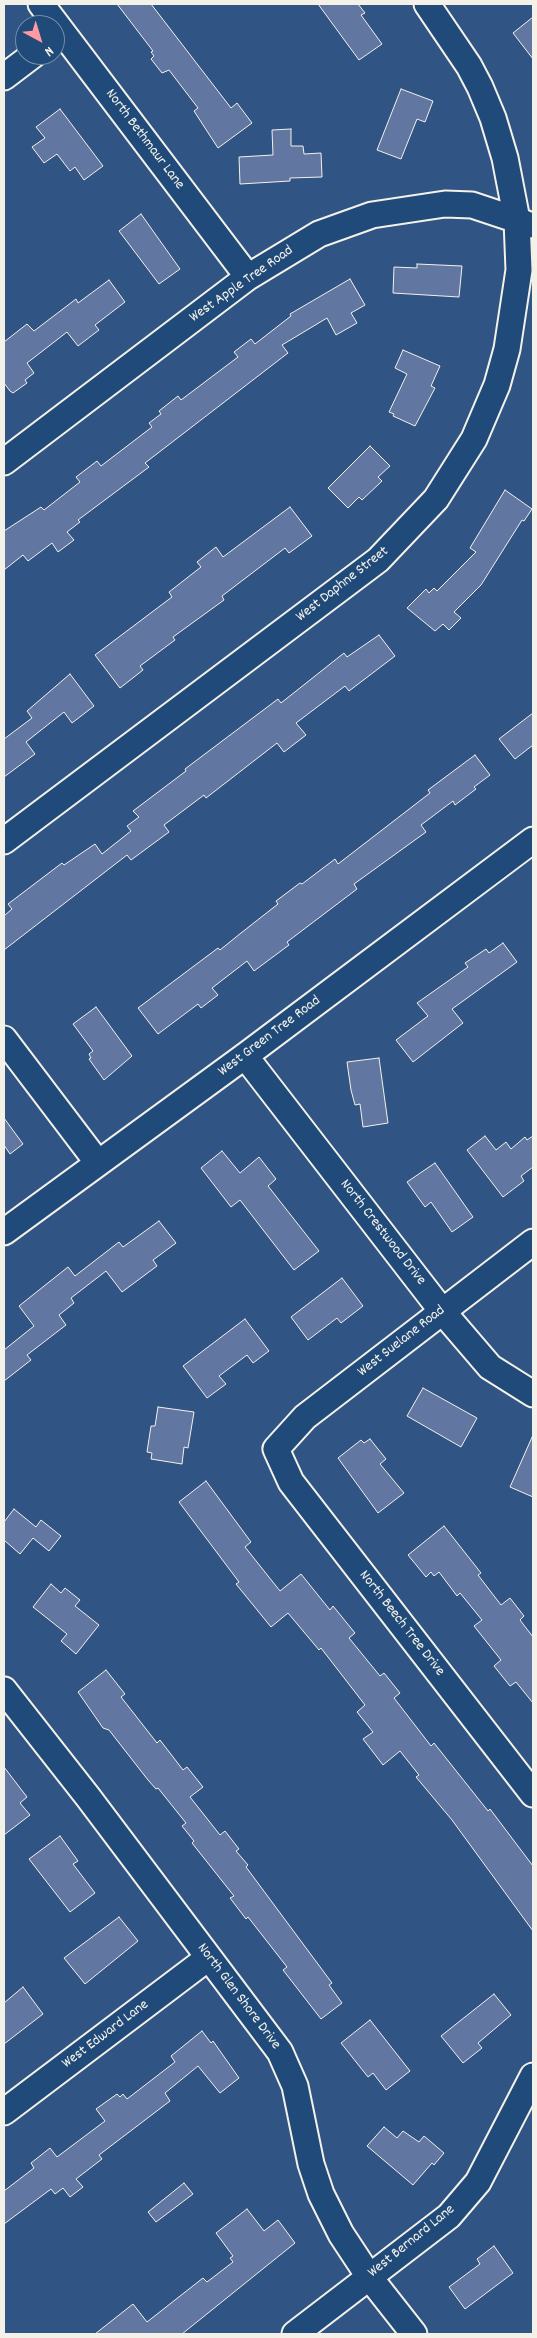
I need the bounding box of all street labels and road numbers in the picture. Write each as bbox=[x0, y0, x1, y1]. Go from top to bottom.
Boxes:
street label: North Bethmaur Lane bbox=[100, 86, 188, 194]
street label: West Apple Tree Road bbox=[187, 243, 297, 327]
street label: West Daphne Street bbox=[293, 543, 393, 627]
street label: West Green Tree Road bbox=[215, 993, 325, 1081]
street label: North Crestwood Drive bbox=[335, 1177, 429, 1289]
street label: West Suelane Road bbox=[355, 1302, 449, 1382]
street label: North Beech Tree Drive bbox=[354, 1568, 448, 1680]
street label: North Glen Shore Drive bbox=[192, 1940, 284, 2054]
street label: West Edward Lane bbox=[59, 1997, 153, 2073]
street label: West Bernard Lane bbox=[365, 2202, 459, 2282]

